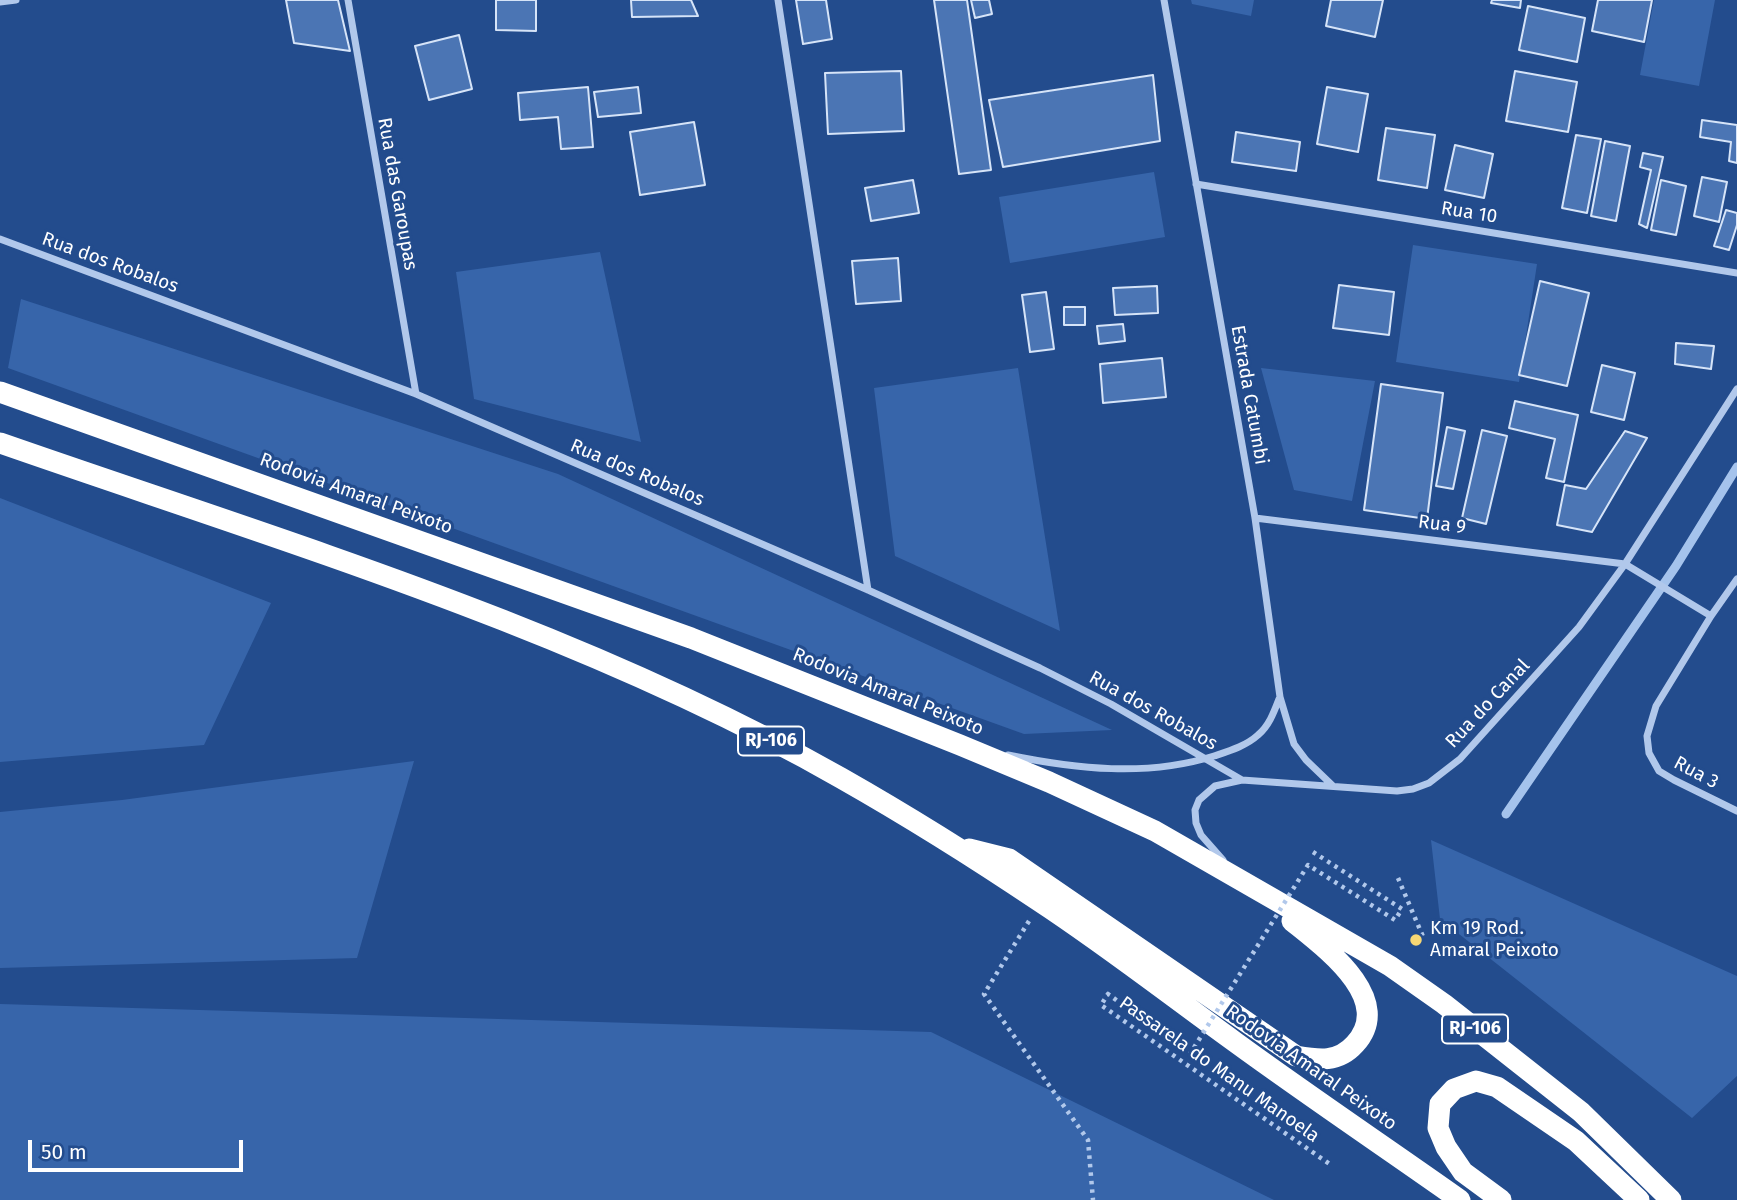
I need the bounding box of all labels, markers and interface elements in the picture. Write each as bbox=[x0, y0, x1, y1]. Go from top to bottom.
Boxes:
street label: Rua das Garoupas bbox=[372, 116, 422, 272]
street label: Rua 10 bbox=[1439, 197, 1499, 229]
street label: Rua dos Robalos bbox=[39, 228, 181, 298]
street label: Estrada Catumbi bbox=[1226, 324, 1272, 466]
street label: Rua dos Robalos bbox=[567, 435, 707, 511]
street label: Rodovia Amaral Peixoto bbox=[256, 448, 456, 540]
street label: Rua 9 bbox=[1417, 511, 1467, 539]
street label: Rodovia Amaral Peixoto bbox=[789, 643, 987, 741]
street label: Rua do Canal bbox=[1441, 655, 1535, 753]
street label: Rua dos Robalos bbox=[1085, 666, 1221, 756]
road number: RJ-106 bbox=[738, 726, 804, 756]
street label: Rua 3 bbox=[1670, 752, 1722, 794]
place label: Km 19 Rod. Amaral Peixoto bbox=[1430, 918, 1559, 962]
marker: Km 19 Rod. Amaral Peixoto bbox=[1408, 932, 1424, 948]
street label: Passarela do Manu Manoela bbox=[1115, 992, 1323, 1148]
street label: Rodovia Amaral Peixoto bbox=[1221, 1000, 1401, 1136]
road number: RJ-106 bbox=[1442, 1014, 1508, 1044]
scale bar bbox=[32, 1126, 247, 1170]
text: 50 m bbox=[41, 1139, 87, 1165]

